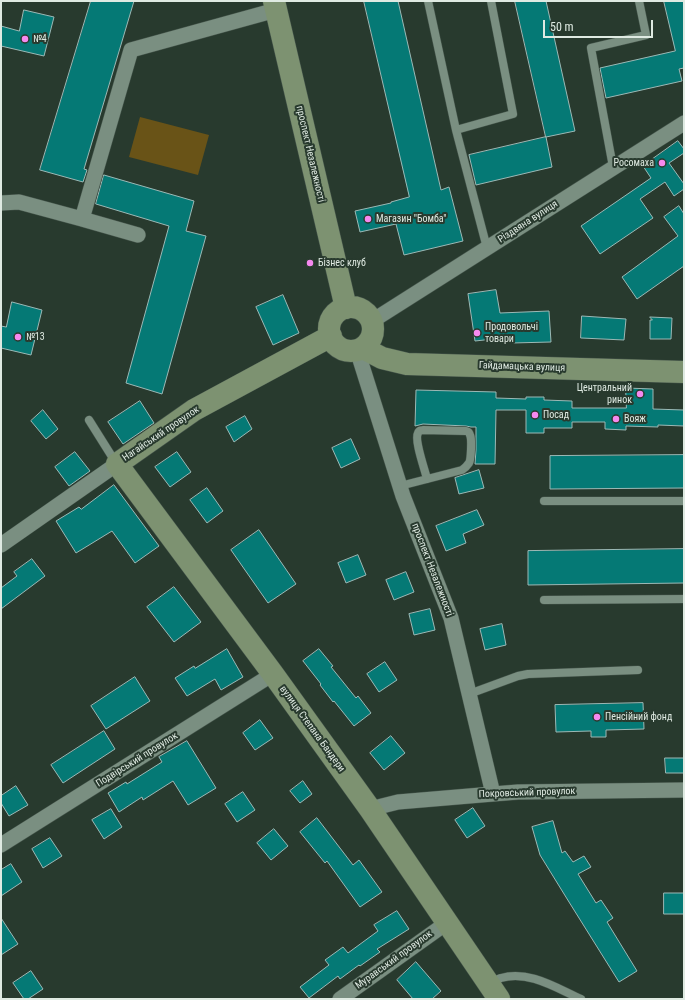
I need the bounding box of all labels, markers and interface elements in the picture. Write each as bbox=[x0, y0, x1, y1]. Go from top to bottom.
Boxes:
scale bar bbox=[545, 12, 655, 38]
text: 50 m bbox=[550, 20, 574, 34]
place label: №4 bbox=[33, 33, 47, 45]
marker: №4 bbox=[20, 34, 30, 44]
street label: проспект Незалежності bbox=[293, 105, 327, 203]
place label: Росомаха bbox=[613, 157, 654, 169]
marker: Росомаха bbox=[657, 158, 667, 168]
street label: Різдвяна вулиця bbox=[496, 198, 560, 246]
place label: Магазин "Бомба" bbox=[376, 213, 446, 225]
marker: Магазин "Бомба" bbox=[363, 214, 373, 224]
place label: Бізнес клуб bbox=[318, 257, 366, 269]
marker: Бізнес клуб bbox=[305, 258, 315, 268]
place label: Продовольчі товари bbox=[485, 321, 538, 344]
marker: Продовольчі товари bbox=[472, 328, 482, 338]
place label: №13 bbox=[26, 331, 45, 343]
marker: №13 bbox=[13, 332, 23, 342]
street label: Гайдамацька вулиця bbox=[479, 359, 565, 375]
place label: Центральний ринок bbox=[577, 382, 632, 406]
marker: Центральний ринок bbox=[635, 389, 645, 399]
street label: Нагайський провулок bbox=[120, 404, 202, 464]
place label: Посад bbox=[543, 409, 569, 421]
marker: Посад bbox=[530, 410, 540, 420]
place label: Вояж bbox=[624, 413, 646, 425]
marker: Вояж bbox=[611, 414, 621, 424]
street label: проспект Незалежності bbox=[409, 522, 455, 618]
street label: вулиця Степана Бандери bbox=[277, 684, 347, 774]
place label: Пенсійний фонд bbox=[605, 711, 672, 723]
marker: Пенсійний фонд bbox=[592, 712, 602, 722]
street label: Подвірський провулок bbox=[94, 730, 180, 790]
street label: Покровський провулок bbox=[479, 785, 575, 801]
street label: Муравський провулок bbox=[353, 928, 435, 992]

